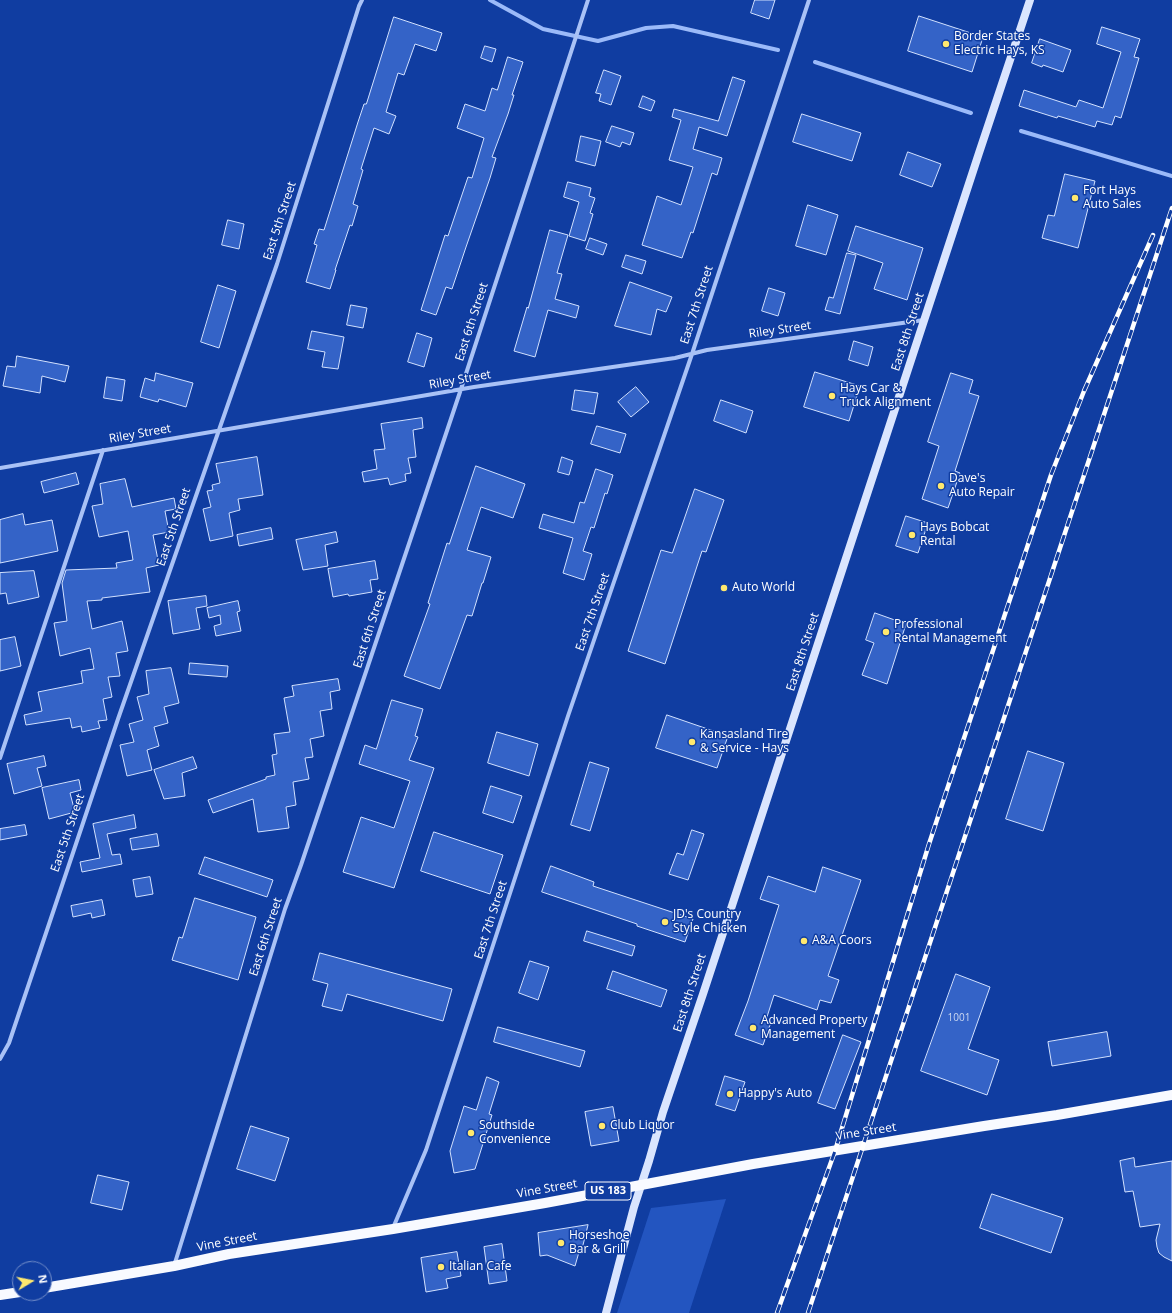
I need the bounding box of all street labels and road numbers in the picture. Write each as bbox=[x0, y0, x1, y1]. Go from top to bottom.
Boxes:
street label: East 5th Street bbox=[261, 180, 299, 262]
street label: East 7th Street bbox=[678, 264, 716, 346]
street label: East 6th Street bbox=[453, 281, 491, 363]
street label: East 8th Street bbox=[889, 291, 927, 373]
street label: Riley Street bbox=[748, 318, 812, 342]
street label: Riley Street bbox=[428, 367, 492, 393]
street label: Riley Street bbox=[108, 421, 172, 447]
street label: East 5th Street bbox=[154, 486, 194, 568]
street label: East 7th Street bbox=[573, 571, 613, 653]
street label: East 6th Street bbox=[351, 588, 389, 670]
street label: East 8th Street bbox=[784, 611, 822, 693]
street label: East 5th Street bbox=[48, 792, 88, 874]
street label: East 7th Street bbox=[472, 879, 510, 961]
street label: East 6th Street bbox=[247, 896, 285, 978]
street label: East 8th Street bbox=[671, 952, 709, 1034]
street label: Vine Street bbox=[835, 1120, 897, 1144]
street label: Vine Street bbox=[516, 1177, 578, 1201]
road number: US 183 bbox=[585, 1182, 631, 1200]
street label: Vine Street bbox=[196, 1229, 258, 1255]

